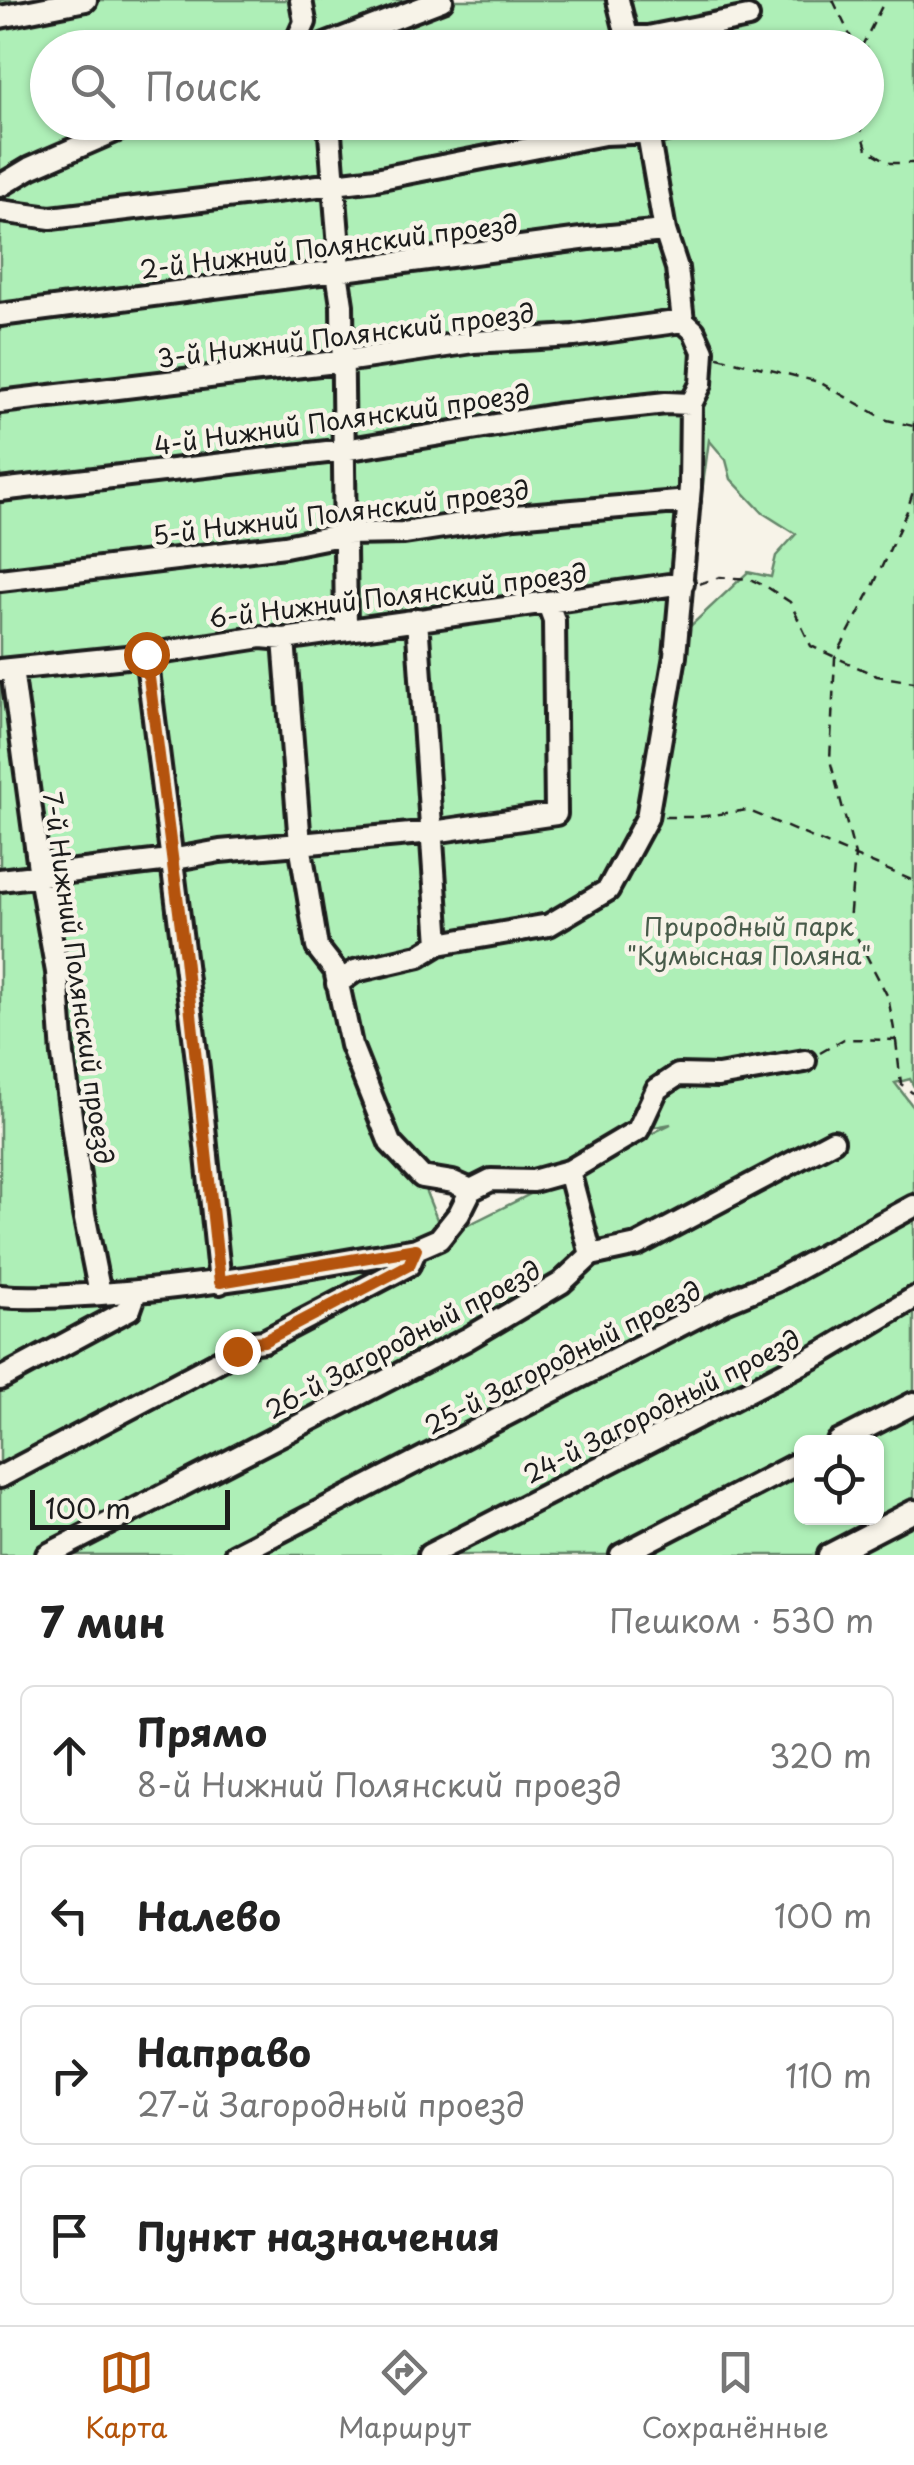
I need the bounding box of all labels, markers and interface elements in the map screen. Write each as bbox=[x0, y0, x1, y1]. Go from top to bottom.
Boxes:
search box bbox=[30, 30, 884, 140]
text: Поиск bbox=[145, 57, 260, 114]
icon: search bbox=[65, 58, 120, 113]
street label: 2-й Нижний Полянский проезд bbox=[138, 204, 520, 288]
street label: 3-й Нижний Полянский проезд bbox=[155, 293, 536, 377]
street label: 4-й Нижний Полянский проезд bbox=[151, 374, 532, 464]
street label: 5-й Нижний Полянский проезд bbox=[150, 470, 531, 554]
street label: 6-й Нижний Полянский проезд bbox=[207, 553, 589, 637]
route start bbox=[124, 632, 170, 678]
street label: 7-й Нижний Полянский проезд bbox=[34, 789, 124, 1167]
park label: Природный парк "Кумысная Поляна" bbox=[627, 907, 871, 974]
street label: 26-й Загородный проезд bbox=[258, 1250, 547, 1428]
street label: 25-й Загородный проезд bbox=[418, 1271, 708, 1444]
street label: 24-й Загородный проезд bbox=[516, 1320, 807, 1493]
route end bbox=[215, 1329, 261, 1375]
map controls bbox=[794, 1435, 884, 1525]
button: locate bbox=[794, 1435, 884, 1525]
scale bar bbox=[30, 1485, 230, 1530]
text: 100 m bbox=[45, 1486, 131, 1529]
text: 7 мин bbox=[40, 1589, 166, 1652]
text: Пешком · 530 m bbox=[609, 1596, 874, 1644]
text: Прямо bbox=[137, 1703, 267, 1760]
icon: ahead bbox=[42, 1728, 97, 1783]
text: 320 m bbox=[769, 1731, 872, 1779]
text: 8-й Нижний Полянский проезд bbox=[137, 1760, 622, 1808]
text: Налево bbox=[137, 1887, 281, 1944]
icon: left bbox=[42, 1888, 97, 1943]
text: 100 m bbox=[774, 1891, 872, 1939]
text: Направо bbox=[137, 2023, 311, 2080]
icon: right bbox=[42, 2048, 97, 2103]
text: 110 m bbox=[785, 2051, 872, 2099]
text: 27-й Загородный проезд bbox=[137, 2080, 525, 2128]
text: Пункт назначения bbox=[137, 2207, 500, 2264]
icon: arrive bbox=[42, 2208, 97, 2263]
tab: Карта bbox=[85, 2345, 168, 2448]
tab: Маршрут bbox=[338, 2345, 471, 2448]
tab: Сохранённые bbox=[641, 2345, 829, 2448]

